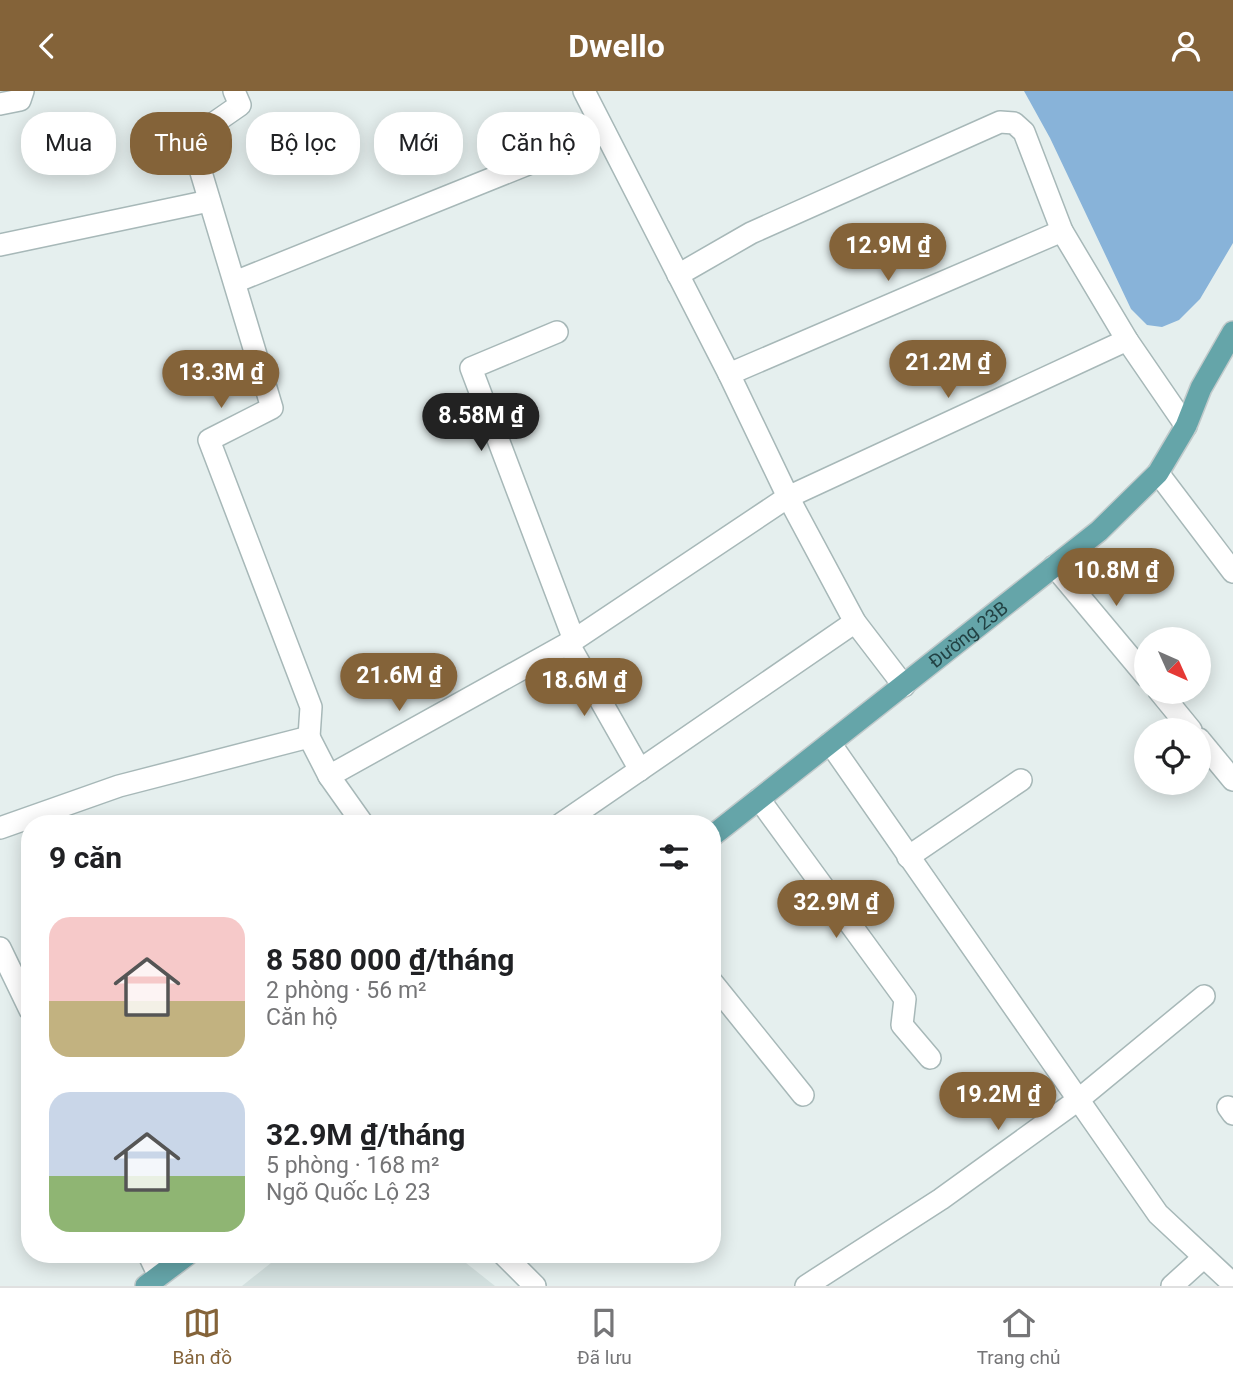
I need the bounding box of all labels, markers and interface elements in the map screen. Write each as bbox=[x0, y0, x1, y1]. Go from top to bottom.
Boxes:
icon: back bbox=[28, 27, 66, 65]
text: Dwello bbox=[568, 27, 665, 65]
icon: person bbox=[1167, 27, 1205, 65]
chip: Mua bbox=[21, 112, 116, 175]
chip: Thuê bbox=[130, 112, 232, 175]
chip: Bộ lọc bbox=[246, 112, 360, 175]
chip: Mới bbox=[374, 112, 463, 175]
chip: Căn hộ bbox=[477, 112, 600, 175]
pin: 12.9M ₫ bbox=[823, 223, 953, 283]
text: 12.9M ₫ bbox=[845, 232, 931, 259]
pin: 21.2M ₫ bbox=[883, 341, 1013, 400]
text: 21.2M ₫ bbox=[905, 349, 991, 376]
pin: 13.3M ₫ bbox=[156, 351, 286, 410]
text: 13.3M ₫ bbox=[178, 359, 264, 386]
pin: 8.58M ₫ bbox=[416, 393, 546, 453]
text: 8.58M ₫ bbox=[438, 402, 524, 429]
pin: 10.8M ₫ bbox=[1051, 549, 1181, 608]
text: 10.8M ₫ bbox=[1073, 557, 1159, 584]
street label: Đường 23B bbox=[924, 596, 1013, 673]
north arrow bbox=[1134, 627, 1211, 703]
map controls bbox=[1134, 627, 1211, 795]
pin: 21.6M ₫ bbox=[334, 653, 464, 713]
pin: 18.6M ₫ bbox=[519, 659, 649, 718]
text: 21.6M ₫ bbox=[356, 662, 442, 689]
text: 18.6M ₫ bbox=[541, 667, 627, 694]
button: locate bbox=[1134, 718, 1211, 795]
icon: filters bbox=[655, 838, 693, 876]
text: 9 căn bbox=[49, 840, 122, 875]
pin: 32.9M ₫ bbox=[771, 881, 901, 940]
text: 32.9M ₫ bbox=[793, 889, 879, 916]
text: 8 580 000 ₫/tháng bbox=[266, 942, 514, 977]
icon: home bbox=[105, 945, 189, 1029]
text: 2 phòng · 56 m² bbox=[266, 977, 427, 1004]
text: Căn hộ bbox=[266, 1004, 338, 1031]
pin: 19.2M ₫ bbox=[933, 1073, 1063, 1132]
text: 19.2M ₫ bbox=[955, 1081, 1041, 1108]
text: 32.9M ₫/tháng bbox=[266, 1117, 465, 1152]
icon: home bbox=[105, 1120, 189, 1204]
text: 5 phòng · 168 m² bbox=[266, 1152, 439, 1179]
text: Ngõ Quốc Lộ 23 bbox=[266, 1179, 431, 1206]
tab: Bản đồ bbox=[172, 1304, 232, 1369]
tab: Đã lưu bbox=[577, 1304, 632, 1369]
tab: Trang chủ bbox=[977, 1304, 1061, 1369]

